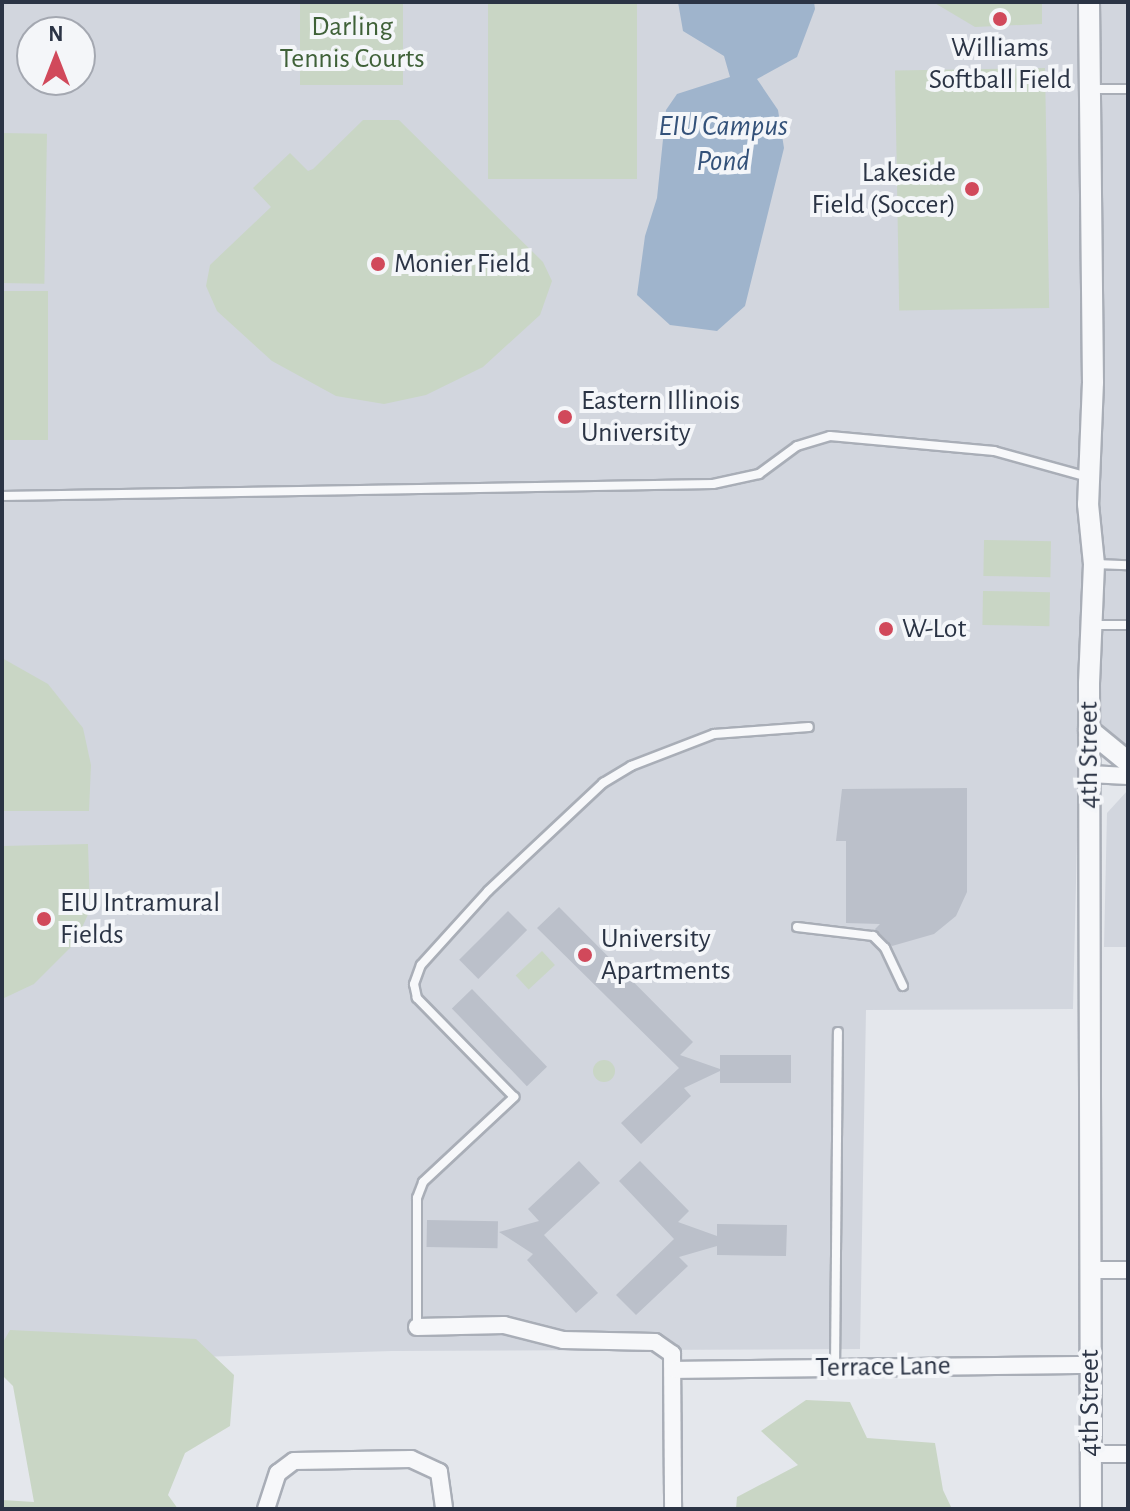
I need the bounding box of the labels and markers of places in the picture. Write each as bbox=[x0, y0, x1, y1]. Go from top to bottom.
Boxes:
marker: Williams Softball Field bbox=[991, 10, 1009, 28]
place label: Williams Softball Field bbox=[929, 31, 1071, 97]
place label: Lakeside Field (Soccer) bbox=[812, 156, 956, 222]
marker: Lakeside Field (Soccer) bbox=[963, 180, 981, 198]
place label: Monier Field bbox=[394, 247, 530, 281]
marker: Monier Field bbox=[369, 255, 387, 273]
place label: Eastern Illinois University bbox=[581, 384, 740, 450]
marker: Eastern Illinois University bbox=[556, 408, 574, 426]
place label: W-Lot bbox=[902, 612, 966, 646]
marker: W-Lot bbox=[877, 620, 895, 638]
place label: EIU Intramural Fields bbox=[60, 886, 220, 952]
marker: EIU Intramural Fields bbox=[35, 910, 53, 928]
place label: University Apartments bbox=[601, 922, 731, 988]
marker: University Apartments bbox=[576, 946, 594, 964]

